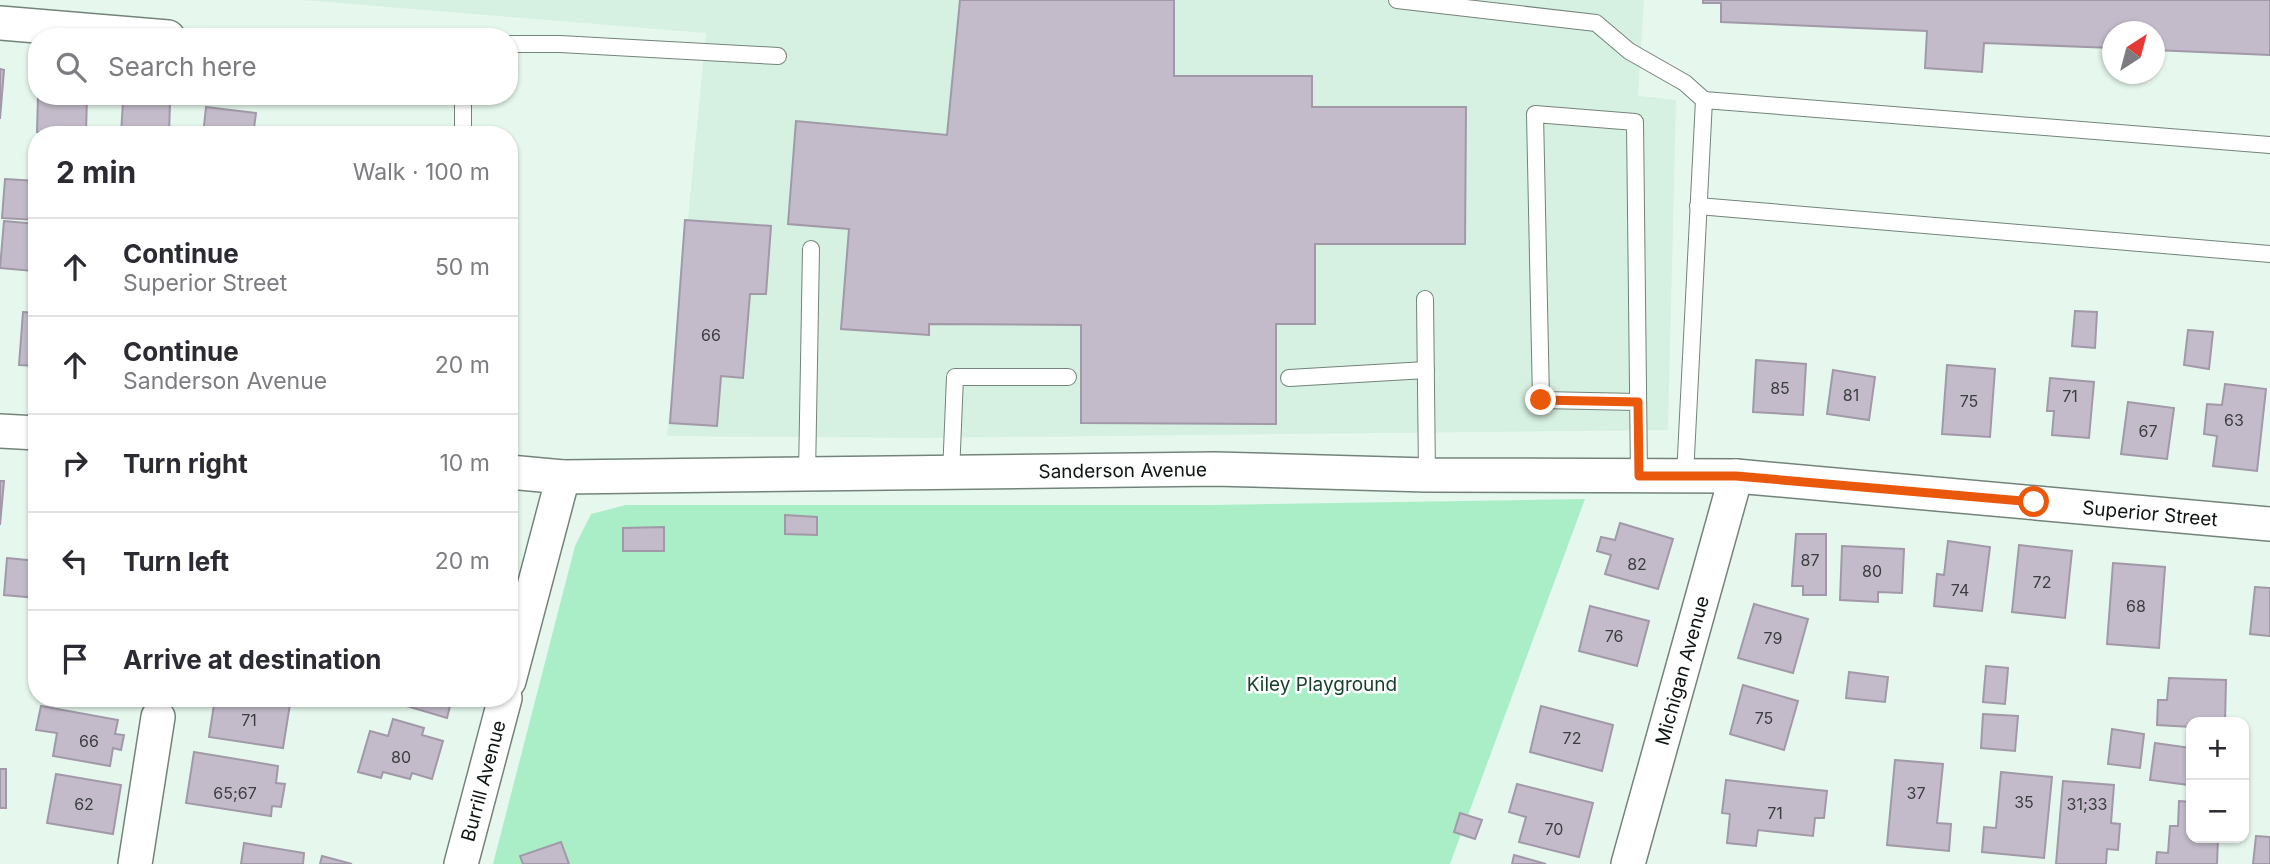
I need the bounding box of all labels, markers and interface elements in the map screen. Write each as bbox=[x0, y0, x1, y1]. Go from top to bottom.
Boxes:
north arrow bbox=[2102, 21, 2165, 84]
search box bbox=[28, 28, 518, 105]
icon: search bbox=[52, 48, 90, 86]
text: Search here bbox=[108, 51, 257, 82]
text: 2 min bbox=[56, 154, 136, 190]
text: Walk · 100 m bbox=[353, 158, 490, 186]
text: Continue bbox=[123, 238, 239, 269]
icon: ahead bbox=[56, 248, 94, 286]
text: 50 m bbox=[435, 253, 490, 281]
text: Superior Street bbox=[123, 269, 287, 297]
house number: 66 bbox=[701, 325, 721, 345]
text: Continue bbox=[123, 336, 239, 367]
icon: ahead bbox=[56, 346, 94, 384]
text: 20 m bbox=[435, 351, 490, 379]
text: Sanderson Avenue bbox=[123, 367, 327, 395]
house number: 85 bbox=[1770, 378, 1790, 398]
route end bbox=[1525, 384, 1556, 415]
house number: 81 bbox=[1843, 385, 1859, 405]
house number: 71 bbox=[2062, 386, 2078, 406]
house number: 75 bbox=[1960, 391, 1978, 411]
house number: 63 bbox=[2224, 410, 2244, 430]
house number: 67 bbox=[2139, 421, 2157, 441]
icon: right bbox=[56, 444, 94, 482]
text: Turn right bbox=[123, 448, 248, 479]
text: 10 m bbox=[440, 449, 490, 477]
street label: Sanderson Avenue bbox=[1038, 458, 1207, 483]
route start bbox=[2018, 486, 2049, 517]
street label: Superior Street bbox=[2081, 496, 2219, 531]
icon: left bbox=[56, 542, 94, 580]
text: Turn left bbox=[123, 546, 229, 577]
text: 20 m bbox=[435, 547, 490, 575]
house number: 87 bbox=[1801, 550, 1819, 570]
house number: 82 bbox=[1627, 554, 1647, 574]
house number: 80 bbox=[1862, 561, 1882, 581]
house number: 72 bbox=[2033, 572, 2051, 592]
house number: 74 bbox=[1951, 580, 1969, 600]
street label: Michigan Avenue bbox=[1651, 593, 1714, 748]
house number: 68 bbox=[2126, 596, 2146, 616]
house number: 76 bbox=[1605, 626, 1623, 646]
house number: 79 bbox=[1764, 628, 1782, 648]
icon: arrive bbox=[56, 640, 94, 678]
text: Arrive at destination bbox=[123, 644, 382, 675]
park label: Kiley Playground bbox=[1247, 673, 1397, 696]
house number: 75 bbox=[1755, 708, 1773, 728]
house number: 71 bbox=[241, 710, 257, 730]
map controls bbox=[2186, 717, 2249, 843]
button: + bbox=[2186, 717, 2249, 780]
street label: Burrill Avenue bbox=[456, 718, 511, 844]
house number: 72 bbox=[1563, 728, 1581, 748]
house number: 66 bbox=[79, 731, 99, 751]
house number: 80 bbox=[391, 747, 411, 767]
button: − bbox=[2186, 780, 2249, 843]
house number: 65;67 bbox=[213, 783, 257, 803]
house number: 37 bbox=[1907, 783, 1925, 803]
house number: 35 bbox=[2014, 792, 2034, 812]
house number: 62 bbox=[74, 794, 94, 814]
house number: 31;33 bbox=[2067, 794, 2107, 814]
house number: 71 bbox=[1767, 803, 1783, 823]
house number: 70 bbox=[1545, 819, 1563, 839]

